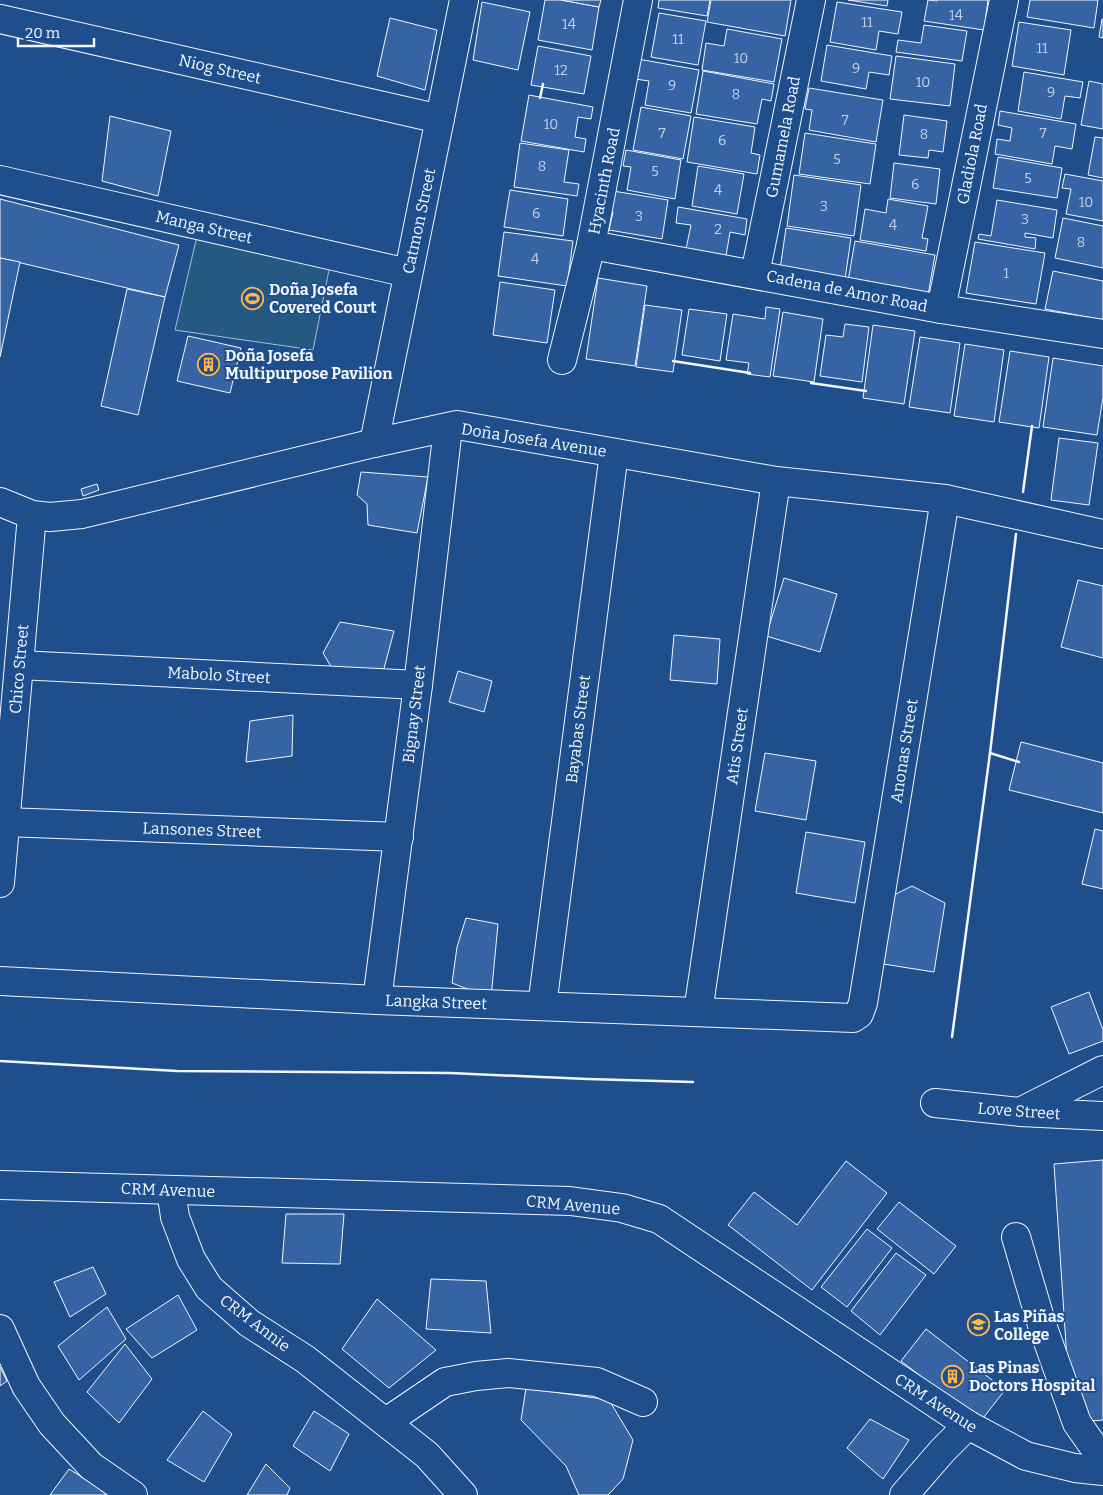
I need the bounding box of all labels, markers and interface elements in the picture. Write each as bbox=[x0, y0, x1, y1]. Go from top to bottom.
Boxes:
house number: 14 bbox=[949, 7, 963, 24]
house number: 11 bbox=[861, 14, 873, 31]
scale bar bbox=[18, 15, 94, 47]
house number: 14 bbox=[562, 16, 576, 33]
text: 20 m bbox=[25, 24, 61, 42]
house number: 11 bbox=[672, 31, 684, 48]
house number: 11 bbox=[1036, 40, 1048, 57]
street label: Niog Street bbox=[177, 50, 263, 88]
house number: 10 bbox=[734, 50, 748, 67]
house number: 9 bbox=[852, 60, 860, 77]
house number: 12 bbox=[554, 62, 568, 79]
street label: Gumamela Road bbox=[762, 74, 804, 199]
house number: 10 bbox=[916, 74, 930, 91]
house number: 9 bbox=[668, 77, 676, 94]
house number: 9 bbox=[1047, 84, 1055, 101]
house number: 8 bbox=[732, 86, 740, 103]
street label: Gladiola Road bbox=[953, 102, 991, 206]
house number: 7 bbox=[841, 112, 849, 129]
house number: 10 bbox=[544, 116, 558, 133]
street label: Hyacinth Road bbox=[584, 125, 624, 236]
house number: 7 bbox=[658, 125, 666, 142]
house number: 7 bbox=[1039, 125, 1047, 142]
house number: 8 bbox=[920, 126, 928, 143]
house number: 6 bbox=[718, 132, 726, 149]
house number: 5 bbox=[833, 151, 841, 168]
house number: 8 bbox=[538, 158, 546, 175]
house number: 5 bbox=[651, 163, 659, 180]
street label: Catmon Street bbox=[399, 166, 440, 276]
house number: 5 bbox=[1024, 170, 1032, 187]
house number: 6 bbox=[911, 176, 919, 193]
house number: 4 bbox=[714, 182, 722, 199]
house number: 10 bbox=[1079, 194, 1093, 211]
house number: 3 bbox=[820, 198, 828, 215]
house number: 6 bbox=[532, 205, 540, 222]
street label: Manga Street bbox=[154, 207, 254, 247]
house number: 3 bbox=[635, 208, 643, 225]
house number: 3 bbox=[1021, 211, 1029, 228]
house number: 4 bbox=[889, 217, 897, 234]
house number: 2 bbox=[714, 221, 722, 238]
house number: 8 bbox=[1077, 234, 1085, 251]
house number: 4 bbox=[531, 251, 539, 268]
house number: 1 bbox=[1003, 265, 1009, 282]
street label: Cadena de Amor Road bbox=[765, 266, 930, 316]
place label: Doña Josefa Covered Court bbox=[269, 280, 377, 317]
sports icon: Doña Josefa Covered Court bbox=[241, 286, 265, 310]
place label: Doña Josefa Multipurpose Pavilion bbox=[225, 346, 393, 383]
building icon: Doña Josefa Multipurpose Pavilion bbox=[197, 352, 221, 376]
street label: Doña Josefa Avenue bbox=[460, 419, 608, 461]
street label: Chico Street bbox=[6, 623, 32, 715]
street label: Mabolo Street bbox=[167, 663, 271, 687]
street label: Bignay Street bbox=[399, 664, 429, 764]
street label: Bayabas Street bbox=[562, 673, 594, 784]
street label: Anonas Street bbox=[886, 697, 922, 804]
street label: Atis Street bbox=[722, 706, 752, 786]
street label: Lansones Street bbox=[142, 818, 262, 842]
street label: Langka Street bbox=[385, 991, 487, 1013]
street label: Love Street bbox=[977, 1099, 1061, 1123]
street label: CRM Avenue bbox=[120, 1179, 216, 1201]
street label: CRM Avenue bbox=[525, 1191, 621, 1219]
street label: CRM Annie bbox=[216, 1290, 294, 1356]
place label: Las Piñas College bbox=[994, 1307, 1065, 1344]
school or university icon: Las Piñas College bbox=[966, 1313, 990, 1337]
place label: Las Pinas Doctors Hospital bbox=[969, 1358, 1096, 1395]
building icon: Las Pinas Doctors Hospital bbox=[941, 1364, 965, 1388]
street label: CRM Avenue bbox=[891, 1369, 981, 1437]

